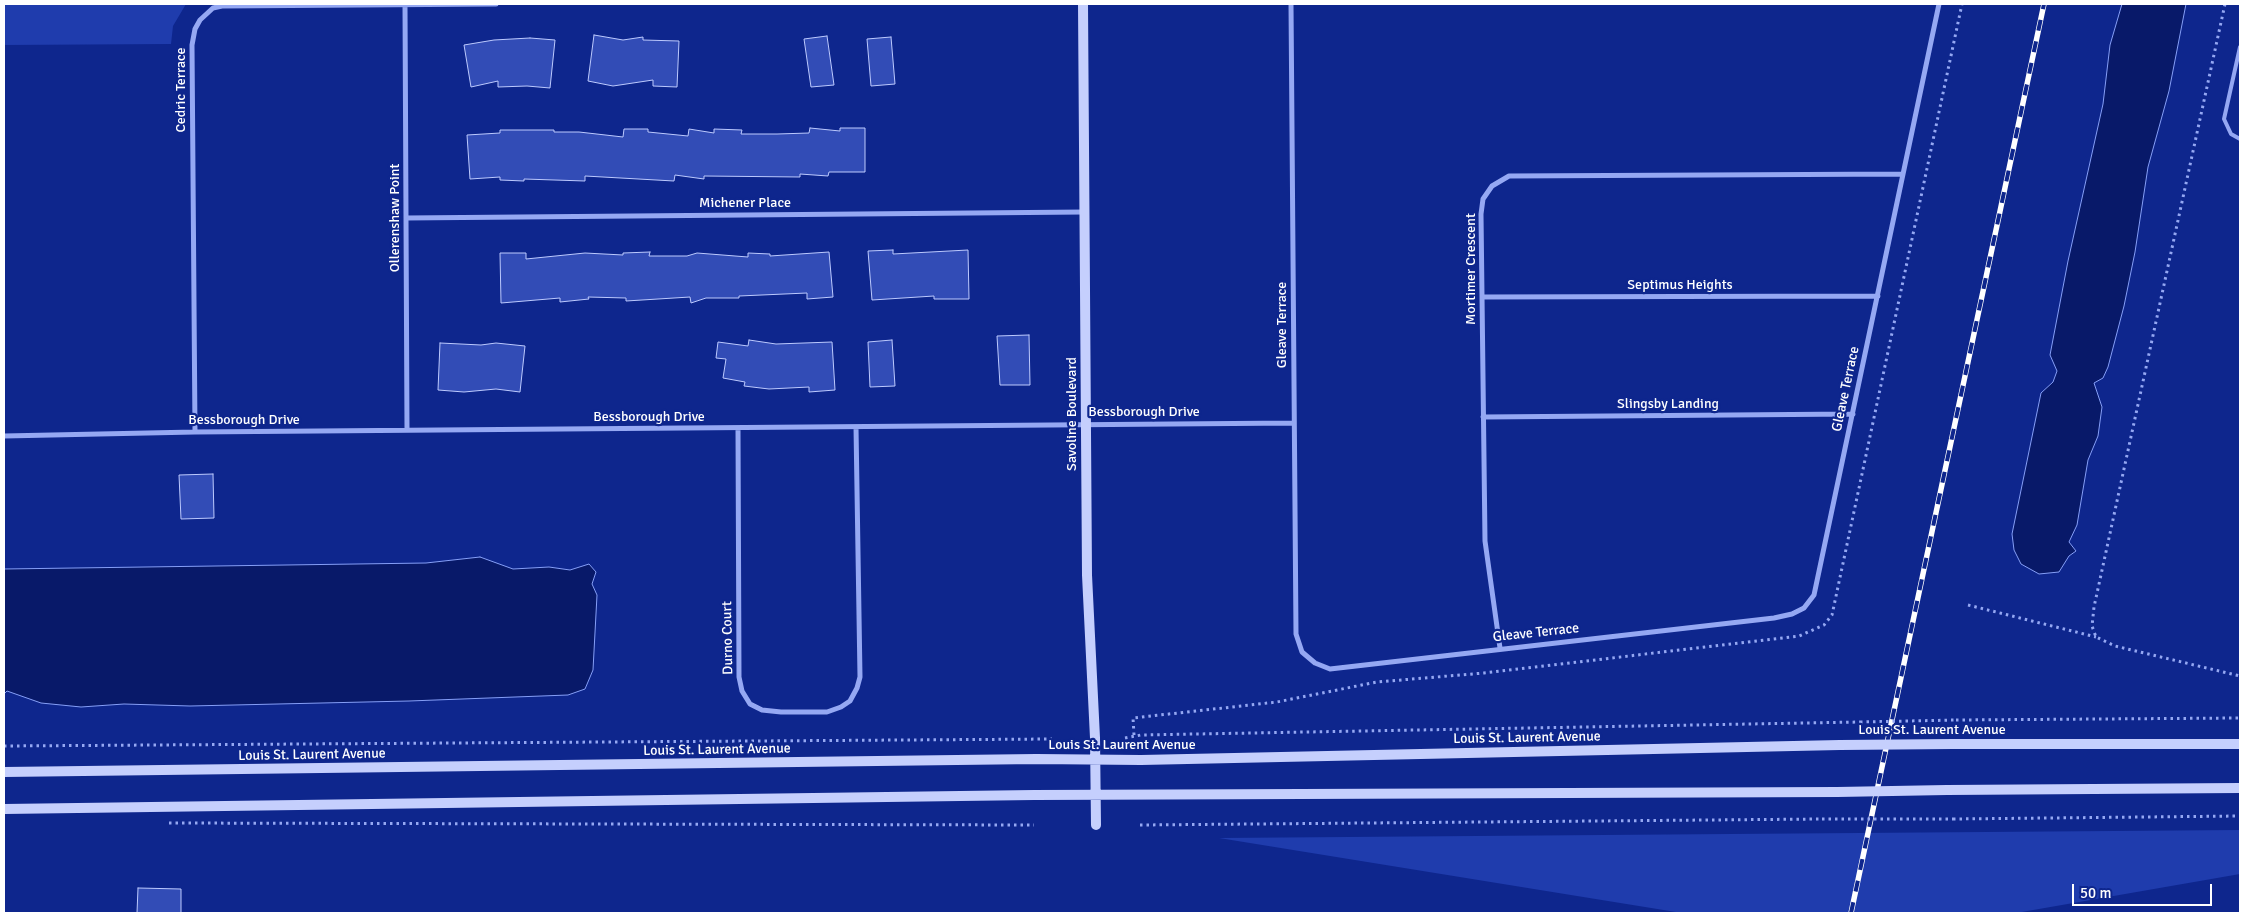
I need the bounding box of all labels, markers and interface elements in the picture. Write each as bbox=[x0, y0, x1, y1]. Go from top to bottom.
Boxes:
street label: Cedric Terrace bbox=[173, 47, 189, 133]
street label: Ollerenshaw Point bbox=[387, 164, 403, 272]
street label: Michener Place bbox=[699, 195, 791, 211]
street label: Mortimer Crescent bbox=[1463, 213, 1479, 325]
street label: Septimus Heights bbox=[1627, 277, 1733, 293]
street label: Gleave Terrace bbox=[1274, 282, 1290, 368]
street label: Gleave Terrace bbox=[1829, 345, 1863, 433]
street label: Savoline Boulevard bbox=[1064, 357, 1080, 471]
street label: Slingsby Landing bbox=[1617, 396, 1719, 412]
street label: Bessborough Drive bbox=[1088, 404, 1200, 420]
street label: Bessborough Drive bbox=[593, 409, 705, 425]
street label: Bessborough Drive bbox=[188, 412, 300, 428]
street label: Durno Court bbox=[719, 601, 737, 675]
street label: Gleave Terrace bbox=[1492, 620, 1580, 646]
street label: Louis St. Laurent Avenue bbox=[1858, 722, 2006, 738]
street label: Louis St. Laurent Avenue bbox=[1453, 728, 1601, 748]
street label: Louis St. Laurent Avenue bbox=[1048, 737, 1196, 753]
street label: Louis St. Laurent Avenue bbox=[643, 740, 791, 760]
street label: Louis St. Laurent Avenue bbox=[238, 745, 386, 765]
scale bar bbox=[2074, 874, 2214, 906]
text: 50 m bbox=[2080, 884, 2111, 902]

